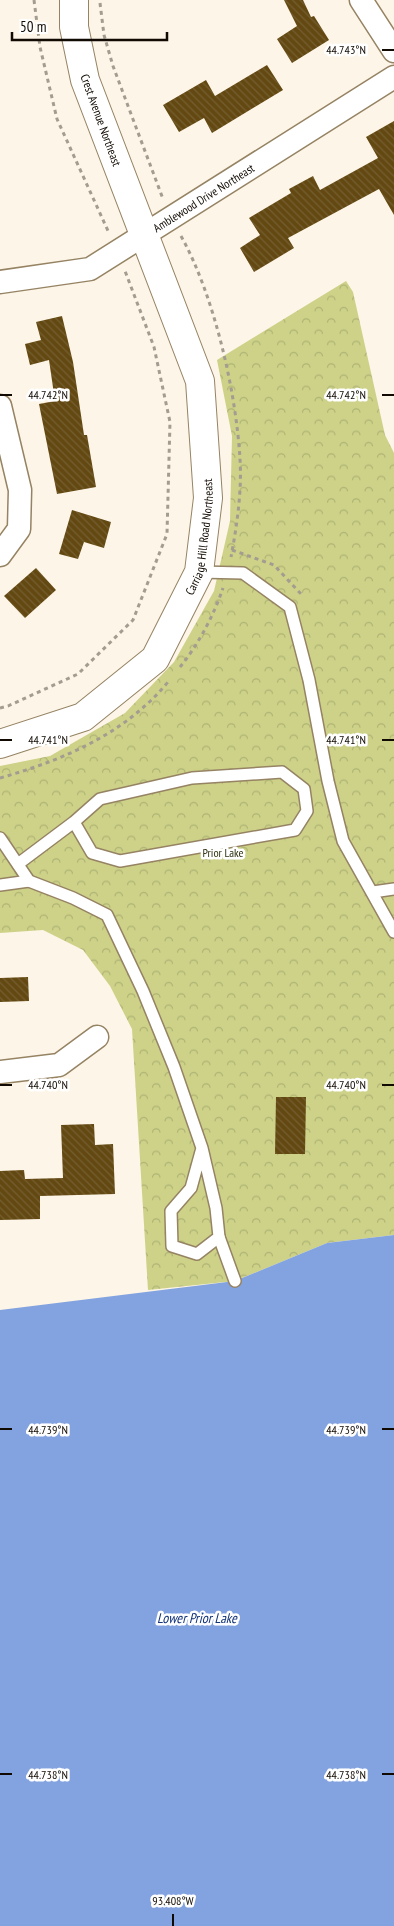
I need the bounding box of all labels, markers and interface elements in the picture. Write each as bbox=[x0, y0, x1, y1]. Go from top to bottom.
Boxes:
scale bar bbox=[12, 10, 168, 42]
text: 50 m bbox=[20, 17, 46, 36]
text: 44.743°N bbox=[326, 42, 366, 57]
street label: Crest Avenue Northeast bbox=[77, 72, 125, 169]
street label: Amblewood Drive Northeast bbox=[150, 159, 257, 235]
text: 44.742°N bbox=[28, 387, 68, 402]
text: 44.742°N bbox=[326, 387, 366, 402]
street label: Carriage Hill Road Northeast bbox=[181, 478, 216, 597]
text: 44.741°N bbox=[28, 732, 68, 747]
text: 44.741°N bbox=[326, 732, 366, 747]
park label: Prior Lake bbox=[202, 845, 244, 860]
text: 44.740°N bbox=[28, 1077, 68, 1092]
text: 44.740°N bbox=[326, 1077, 366, 1092]
text: 44.739°N bbox=[28, 1422, 68, 1437]
text: 44.739°N bbox=[326, 1422, 366, 1437]
water label: Lower Prior Lake bbox=[157, 1609, 238, 1627]
text: 44.738°N bbox=[28, 1767, 68, 1782]
text: 44.738°N bbox=[326, 1767, 366, 1782]
text: 93.408°W bbox=[152, 1893, 194, 1908]

